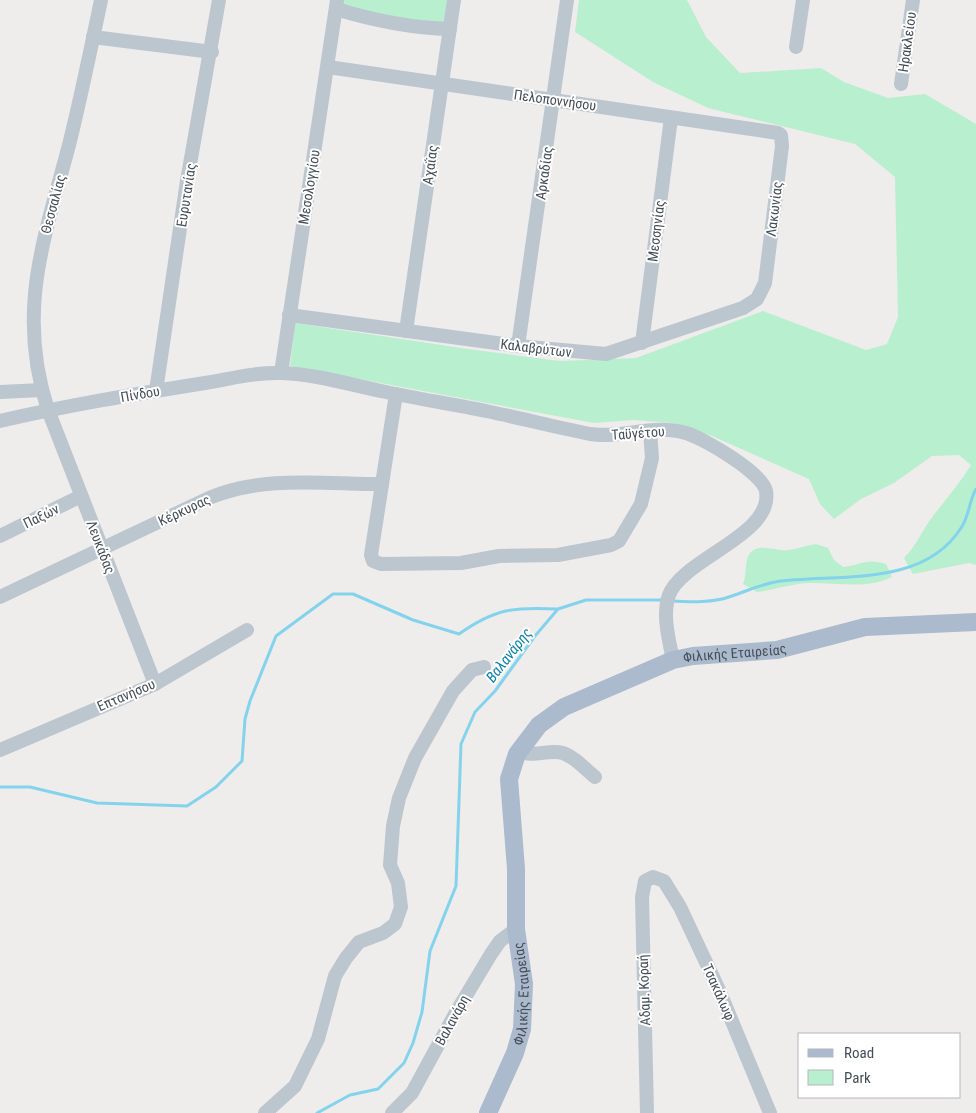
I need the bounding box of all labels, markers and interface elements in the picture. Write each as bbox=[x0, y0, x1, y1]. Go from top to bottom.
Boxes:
street label: Ηρακλείου bbox=[895, 11, 919, 73]
street label: Πελοποννήσου bbox=[513, 86, 597, 114]
street label: Αχαΐας bbox=[419, 144, 441, 186]
street label: Αρκαδίας bbox=[532, 145, 556, 201]
street label: Μεσολογγίου bbox=[295, 148, 323, 225]
street label: Ευρυτανίας bbox=[173, 162, 199, 228]
street label: Θεσσαλίας bbox=[37, 173, 69, 235]
street label: Λακωνίας bbox=[763, 181, 785, 237]
street label: Μεσσηνίας bbox=[644, 199, 668, 263]
street label: Καλαβρύτων bbox=[500, 336, 572, 360]
street label: Πίνδου bbox=[119, 383, 161, 405]
street label: Ταϋγέτου bbox=[611, 423, 665, 443]
street label: Κέρκυρας bbox=[156, 491, 212, 529]
street label: Παξών bbox=[21, 501, 61, 531]
street label: Λευκάδας bbox=[84, 518, 118, 576]
water label: Βαλανάρης bbox=[482, 624, 536, 686]
street label: Φιλικής Εταιρείας bbox=[682, 640, 788, 666]
street label: Επτανήσου bbox=[95, 676, 158, 714]
street label: Φιλικής Εταιρείας bbox=[510, 941, 532, 1047]
street label: Αδαμ. Κοραή bbox=[635, 954, 653, 1026]
street label: Τσακάλωφ bbox=[699, 961, 739, 1023]
street label: Βαλανάρη bbox=[432, 992, 472, 1048]
legend bbox=[798, 1033, 961, 1098]
text: Road bbox=[844, 1044, 874, 1062]
text: Park bbox=[844, 1069, 871, 1087]

